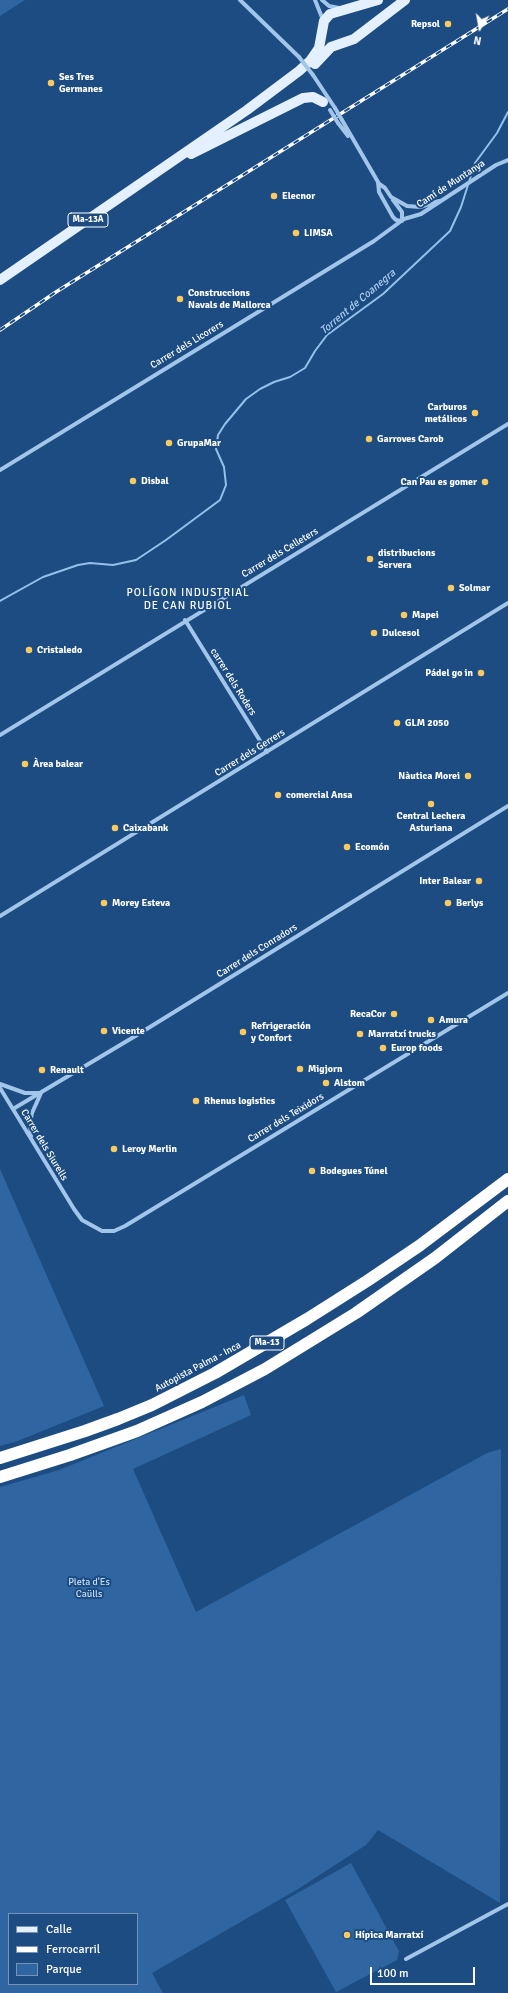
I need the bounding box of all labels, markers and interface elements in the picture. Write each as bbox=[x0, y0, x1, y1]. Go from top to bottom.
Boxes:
north arrow bbox=[460, 8, 500, 48]
place label: Repsol bbox=[411, 18, 440, 30]
marker: Repsol bbox=[443, 19, 453, 29]
text: N bbox=[473, 33, 483, 47]
place label: Ses Tres Germanes bbox=[59, 71, 103, 94]
marker: Ses Tres Germanes bbox=[46, 78, 56, 88]
street label: Camí de Muntanya bbox=[415, 157, 487, 211]
place label: Elecnor bbox=[282, 190, 315, 202]
marker: Elecnor bbox=[269, 191, 279, 201]
road number: Ma-13A bbox=[68, 213, 108, 227]
place label: LIMSA bbox=[304, 227, 333, 239]
marker: LIMSA bbox=[291, 228, 301, 238]
water label: Torrent de Coanegra bbox=[318, 267, 398, 337]
place label: Construccions Navals de Mallorca bbox=[188, 287, 271, 310]
marker: Construccions Navals de Mallorca bbox=[175, 294, 185, 304]
street label: Carrer dels Licorers bbox=[148, 318, 226, 372]
place label: Carburos metálicos bbox=[425, 401, 467, 424]
marker: Carburos metálicos bbox=[470, 408, 480, 418]
place label: Garroves Carob bbox=[377, 433, 444, 445]
marker: Garroves Carob bbox=[364, 434, 374, 444]
place label: GrupaMar bbox=[177, 437, 221, 449]
marker: GrupaMar bbox=[164, 438, 174, 448]
place label: Disbal bbox=[141, 475, 169, 487]
marker: Disbal bbox=[128, 476, 138, 486]
place label: Can Pau es gomer bbox=[400, 476, 477, 488]
marker: Can Pau es gomer bbox=[480, 477, 490, 487]
street label: Carrer dels Celleters bbox=[240, 525, 320, 581]
place label: distribucions Servera bbox=[378, 547, 435, 570]
marker: distribucions Servera bbox=[365, 554, 375, 564]
place label: Solmar bbox=[459, 582, 490, 594]
marker: Solmar bbox=[446, 583, 456, 593]
district label: POLÍGON INDUSTRIAL DE CAN RUBIOL bbox=[126, 586, 250, 612]
place label: Mapei bbox=[412, 609, 439, 621]
marker: Mapei bbox=[399, 610, 409, 620]
place label: Dulcesol bbox=[382, 627, 420, 639]
marker: Dulcesol bbox=[369, 628, 379, 638]
place label: Cristaledo bbox=[37, 644, 82, 656]
marker: Cristaledo bbox=[24, 645, 34, 655]
street label: carrer dels Roders bbox=[207, 646, 259, 718]
place label: Pádel go in bbox=[425, 667, 473, 679]
marker: Pádel go in bbox=[476, 668, 486, 678]
place label: GLM 2050 bbox=[405, 717, 449, 729]
marker: GLM 2050 bbox=[392, 718, 402, 728]
street label: Carrer dels Gerrers bbox=[213, 727, 287, 779]
place label: Àrea balear bbox=[33, 758, 83, 770]
marker: Àrea balear bbox=[20, 759, 30, 769]
place label: Nàutica Morei bbox=[398, 770, 460, 782]
marker: Nàutica Morei bbox=[463, 771, 473, 781]
place label: comercial Ansa bbox=[286, 789, 352, 801]
marker: comercial Ansa bbox=[273, 790, 283, 800]
marker: Central Lechera Asturiana bbox=[426, 799, 436, 809]
place label: Central Lechera Asturiana bbox=[397, 810, 465, 834]
place label: Caixabank bbox=[123, 822, 168, 834]
marker: Caixabank bbox=[110, 823, 120, 833]
place label: Ecomón bbox=[355, 841, 389, 853]
marker: Ecomón bbox=[342, 842, 352, 852]
place label: Inter Balear bbox=[419, 875, 471, 887]
marker: Inter Balear bbox=[474, 876, 484, 886]
place label: Morey Esteva bbox=[112, 897, 170, 909]
place label: Berlys bbox=[456, 897, 483, 909]
marker: Morey Esteva bbox=[99, 898, 109, 908]
marker: Berlys bbox=[443, 898, 453, 908]
street label: Carrer dels Conradors bbox=[215, 921, 299, 981]
place label: RecaCor bbox=[350, 1008, 386, 1020]
marker: RecaCor bbox=[389, 1009, 399, 1019]
place label: Amura bbox=[439, 1014, 468, 1026]
marker: Amura bbox=[426, 1015, 436, 1025]
place label: Refrigeración y Confort bbox=[251, 1020, 311, 1044]
place label: Vicente bbox=[112, 1025, 145, 1037]
marker: Vicente bbox=[99, 1026, 109, 1036]
marker: Refrigeración y Confort bbox=[238, 1027, 248, 1037]
place label: Marratxí trucks bbox=[368, 1028, 436, 1040]
marker: Marratxí trucks bbox=[355, 1029, 365, 1039]
place label: Europ foods bbox=[391, 1042, 443, 1054]
marker: Europ foods bbox=[378, 1043, 388, 1053]
place label: Migjorn bbox=[308, 1063, 342, 1075]
place label: Renault bbox=[50, 1064, 84, 1076]
marker: Migjorn bbox=[295, 1064, 305, 1074]
marker: Renault bbox=[37, 1065, 47, 1075]
place label: Alstom bbox=[334, 1077, 365, 1089]
marker: Alstom bbox=[321, 1078, 331, 1088]
street label: Carrer dels Teixidors bbox=[246, 1091, 326, 1145]
place label: Rhenus logistics bbox=[204, 1095, 275, 1107]
marker: Rhenus logistics bbox=[191, 1096, 201, 1106]
street label: Carrer dels Siurells bbox=[18, 1107, 70, 1183]
place label: Leroy Merlin bbox=[122, 1143, 177, 1155]
marker: Leroy Merlin bbox=[109, 1144, 119, 1154]
place label: Bodegues Túnel bbox=[320, 1165, 388, 1177]
marker: Bodegues Túnel bbox=[307, 1166, 317, 1176]
road number: Ma-13 bbox=[250, 1336, 284, 1350]
street label: Autopista Palma - Inca bbox=[153, 1339, 243, 1395]
park label: Pleta d'Es Caülls bbox=[68, 1576, 110, 1600]
legend bbox=[8, 1913, 138, 1985]
text: Calle bbox=[46, 1922, 72, 1937]
place label: Hípica Marratxí bbox=[355, 1929, 423, 1941]
marker: Hípica Marratxí bbox=[342, 1930, 352, 1940]
text: Ferrocarril bbox=[46, 1942, 100, 1957]
scale bar bbox=[372, 1959, 477, 1985]
text: Parque bbox=[46, 1962, 82, 1977]
text: 100 m bbox=[377, 1966, 409, 1981]

